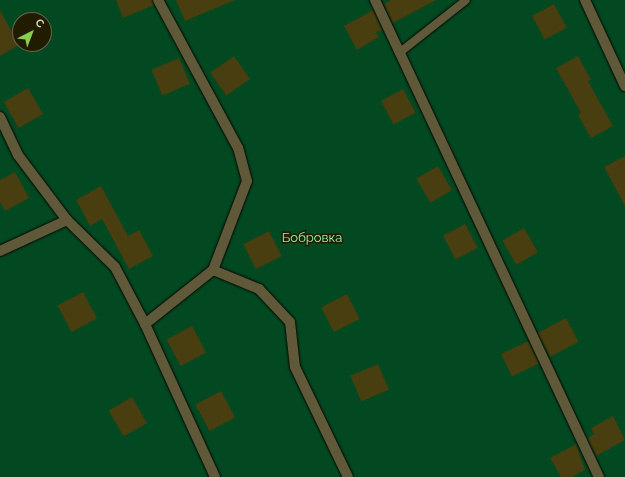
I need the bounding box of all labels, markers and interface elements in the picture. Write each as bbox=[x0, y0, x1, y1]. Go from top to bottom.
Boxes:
north arrow bbox=[12, 12, 52, 52]
text: С bbox=[33, 16, 47, 31]
park label: Бобровка bbox=[282, 230, 342, 246]

